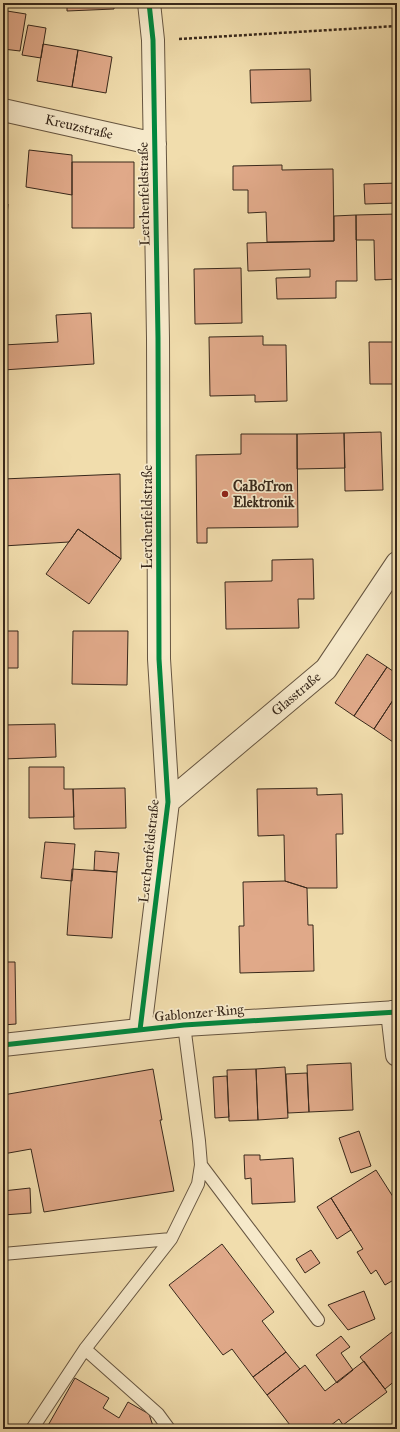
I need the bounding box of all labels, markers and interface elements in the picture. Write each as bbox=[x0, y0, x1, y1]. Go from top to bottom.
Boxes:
street label: Kreuzstraße bbox=[43, 111, 115, 143]
street label: Lerchenfeldstraße bbox=[135, 142, 153, 246]
street label: Lerchenfeldstraße bbox=[139, 465, 156, 569]
place label: CaBoTron Elektronik bbox=[233, 478, 295, 511]
marker: CaBoTron Elektronik bbox=[220, 489, 230, 499]
street label: Glasstraße bbox=[268, 668, 324, 720]
street label: Lerchenfeldstraße bbox=[135, 798, 163, 904]
street label: Gablonzer Ring bbox=[154, 1001, 245, 1025]

